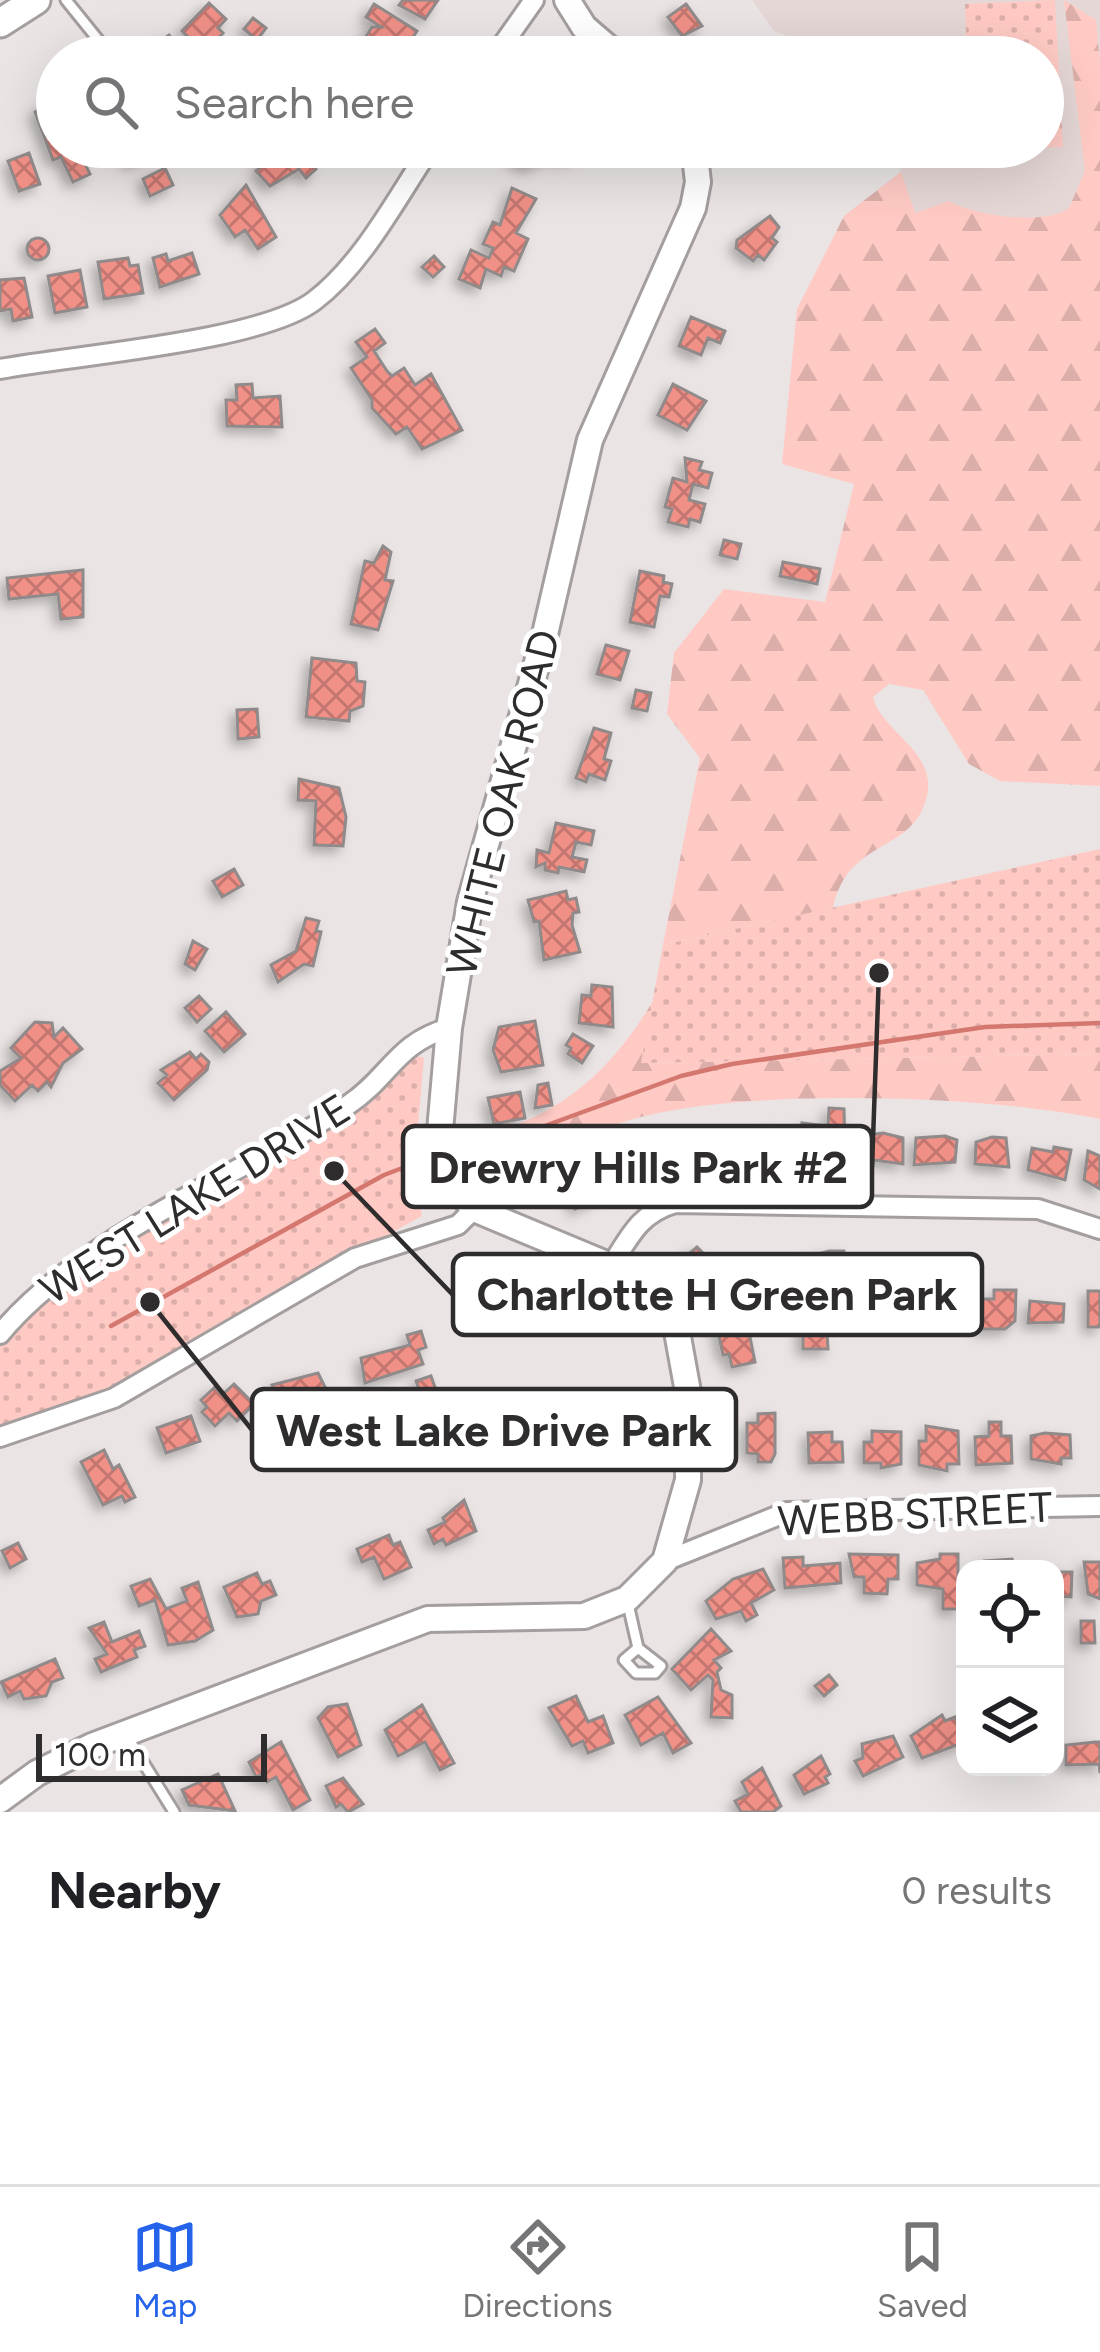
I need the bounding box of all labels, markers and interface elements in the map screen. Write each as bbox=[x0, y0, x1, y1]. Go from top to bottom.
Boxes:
search box bbox=[36, 36, 1064, 168]
icon: search bbox=[78, 69, 144, 135]
text: Search here bbox=[174, 75, 414, 129]
street label: WHITE OAK ROAD bbox=[435, 625, 571, 981]
street label: WEST LAKE DRIVE bbox=[30, 1083, 360, 1315]
callout: Drewry Hills Park #2 bbox=[403, 1126, 872, 1207]
text: Drewry Hills Park #2 bbox=[428, 1140, 848, 1194]
callout: Charlotte H Green Park bbox=[453, 1254, 982, 1335]
text: Charlotte H Green Park bbox=[477, 1267, 957, 1321]
callout: West Lake Drive Park bbox=[252, 1389, 736, 1470]
text: West Lake Drive Park bbox=[276, 1403, 712, 1457]
street label: WEBB STREET bbox=[776, 1481, 1054, 1547]
map controls bbox=[956, 1560, 1064, 1776]
button: locate bbox=[956, 1560, 1064, 1668]
button: layers bbox=[956, 1668, 1064, 1776]
scale bar bbox=[36, 1728, 267, 1781]
text: 100 m bbox=[54, 1735, 146, 1774]
text: Nearby bbox=[48, 1860, 221, 1921]
text: 0 results bbox=[901, 1867, 1052, 1914]
tab: Map bbox=[132, 2214, 198, 2325]
tab: Directions bbox=[462, 2214, 613, 2325]
tab: Saved bbox=[877, 2214, 968, 2325]

